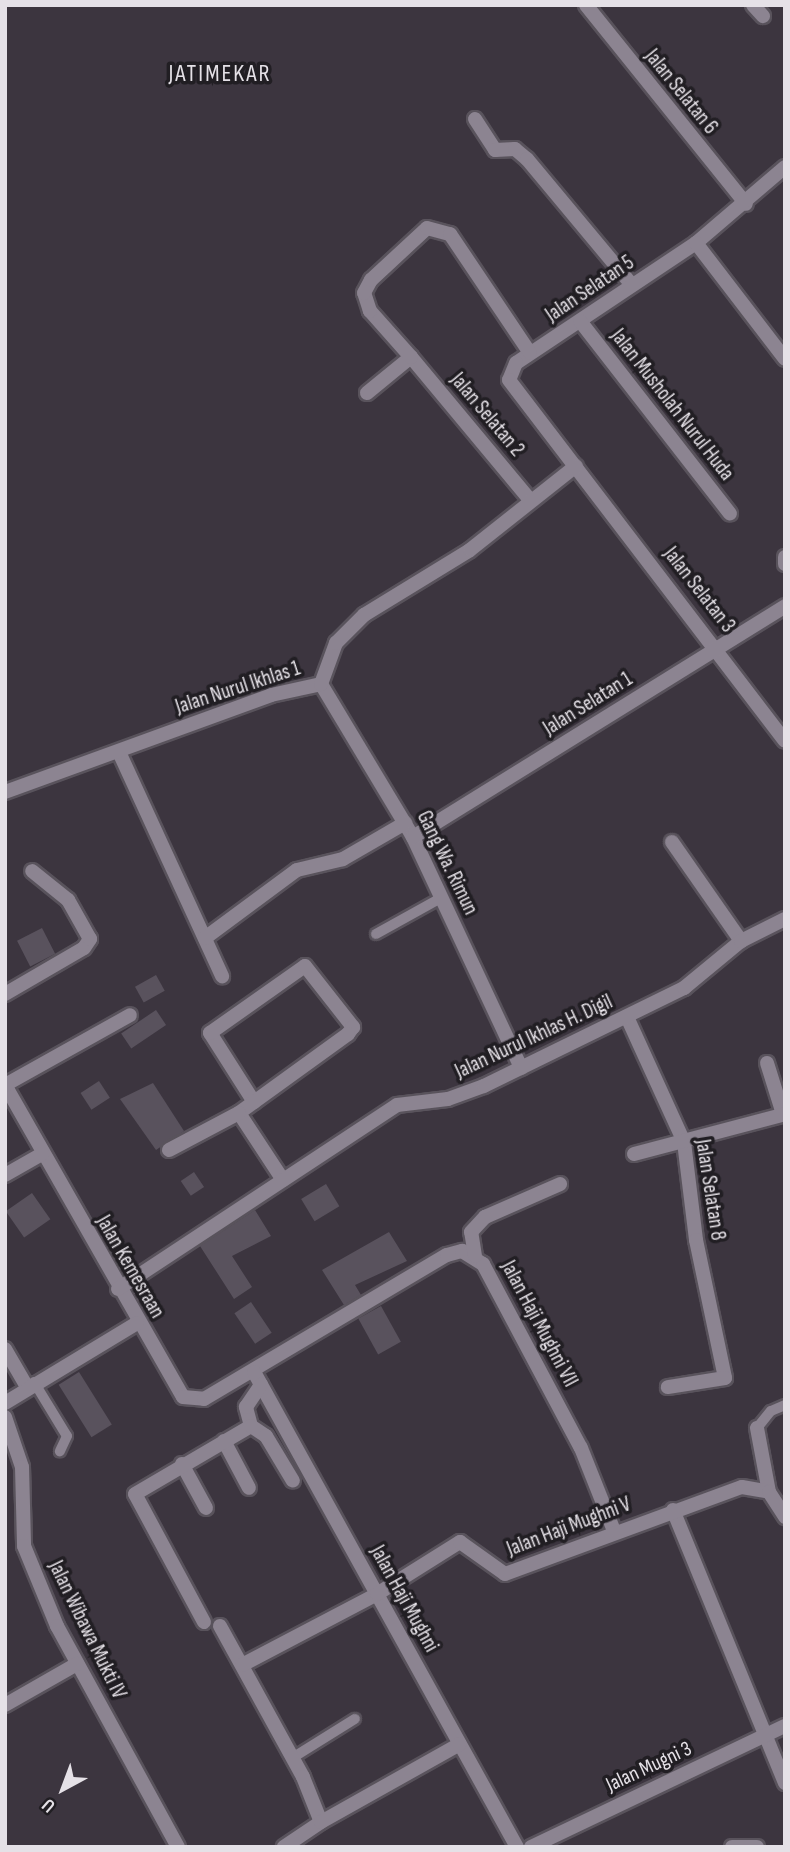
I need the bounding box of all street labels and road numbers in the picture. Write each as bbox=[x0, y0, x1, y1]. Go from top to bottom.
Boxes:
street label: Jalan Selatan 6 bbox=[639, 44, 723, 140]
street label: Jalan Selatan 5 bbox=[541, 250, 639, 328]
street label: Jalan Musholah Nurul Huda bbox=[605, 324, 739, 486]
street label: Jalan Selatan 2 bbox=[445, 368, 529, 462]
street label: Jalan Selatan 3 bbox=[658, 542, 740, 638]
street label: Jalan Nurul Ikhlas 1 bbox=[172, 656, 304, 720]
street label: Jalan Selatan 1 bbox=[539, 667, 637, 741]
street label: Gang Wa. Rimun bbox=[411, 807, 483, 919]
street label: Jalan Nurul Ikhlas H. Digil bbox=[451, 989, 617, 1085]
street label: Jalan Selatan 8 bbox=[690, 1138, 730, 1242]
street label: Jalan Kemesraan bbox=[90, 1211, 170, 1323]
street label: Jalan Haji Mughni VII bbox=[495, 1257, 583, 1391]
street label: Jalan Haji Mughni V bbox=[503, 1492, 635, 1562]
street label: Jalan Haji Mughni bbox=[364, 1541, 444, 1657]
street label: Jalan Wibawa Mukti IV bbox=[43, 1557, 131, 1703]
street label: Jalan Mugni 3 bbox=[602, 1736, 696, 1798]

